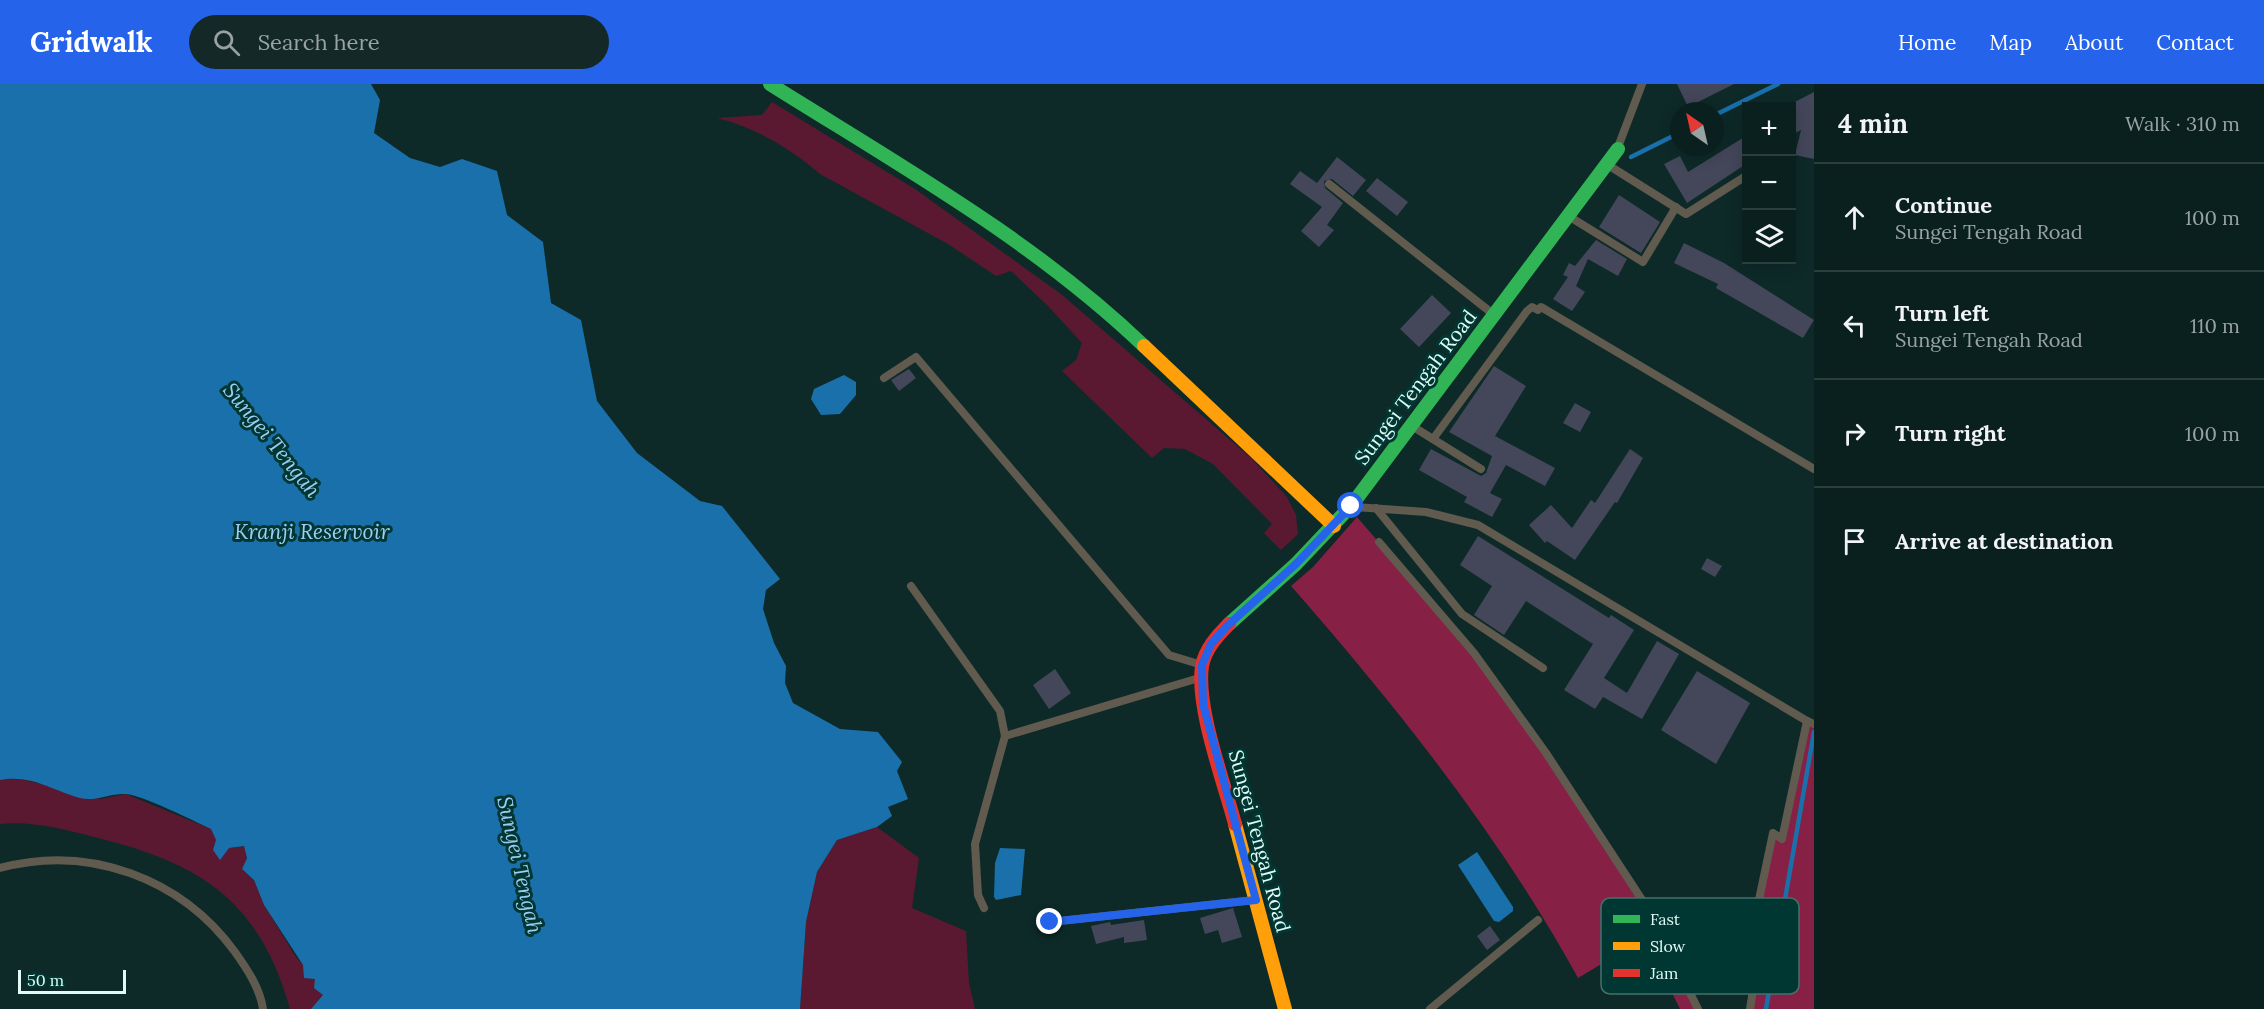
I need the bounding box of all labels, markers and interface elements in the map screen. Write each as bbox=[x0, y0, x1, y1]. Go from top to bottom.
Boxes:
search box bbox=[189, 15, 609, 69]
text: Gridwalk bbox=[30, 24, 153, 60]
icon: search bbox=[210, 26, 243, 59]
text: Search here bbox=[258, 28, 380, 56]
text: Home bbox=[1898, 29, 1956, 56]
text: Map bbox=[1989, 29, 2032, 56]
text: About bbox=[2065, 29, 2123, 56]
text: Contact bbox=[2156, 29, 2234, 56]
north arrow bbox=[1670, 102, 1724, 156]
map controls bbox=[1742, 102, 1796, 264]
button: + bbox=[1742, 102, 1796, 156]
text: 4 min bbox=[1838, 107, 1908, 140]
text: Walk · 310 m bbox=[2125, 111, 2240, 136]
button: − bbox=[1742, 156, 1796, 210]
text: Continue bbox=[1895, 191, 1992, 219]
icon: ahead bbox=[1838, 201, 1871, 234]
text: 100 m bbox=[2185, 205, 2240, 230]
button: layers bbox=[1742, 210, 1796, 264]
text: Sungei Tengah Road bbox=[1895, 219, 2083, 244]
text: Turn left bbox=[1895, 299, 1989, 327]
street label: Sungei Tengah Road bbox=[1349, 304, 1482, 470]
icon: left bbox=[1838, 309, 1871, 342]
text: 110 m bbox=[2190, 313, 2240, 338]
text: Sungei Tengah Road bbox=[1895, 327, 2083, 352]
water label: Sungei Tengah bbox=[217, 377, 327, 503]
icon: right bbox=[1838, 417, 1871, 450]
text: Turn right bbox=[1895, 419, 2006, 447]
text: 100 m bbox=[2185, 421, 2240, 446]
route start bbox=[1337, 492, 1363, 518]
water label: Kranji Reservoir bbox=[234, 518, 390, 545]
icon: arrive bbox=[1838, 525, 1871, 558]
text: Arrive at destination bbox=[1895, 527, 2113, 555]
street label: Sungei Tengah Road bbox=[1224, 747, 1296, 935]
water label: Sungei Tengah bbox=[491, 794, 549, 936]
legend bbox=[1601, 898, 1799, 994]
route end bbox=[1036, 908, 1062, 934]
text: Fast bbox=[1650, 909, 1681, 929]
text: Slow bbox=[1650, 936, 1686, 956]
text: Jam bbox=[1649, 963, 1678, 983]
scale bar bbox=[18, 967, 126, 994]
text: 50 m bbox=[27, 970, 64, 990]

